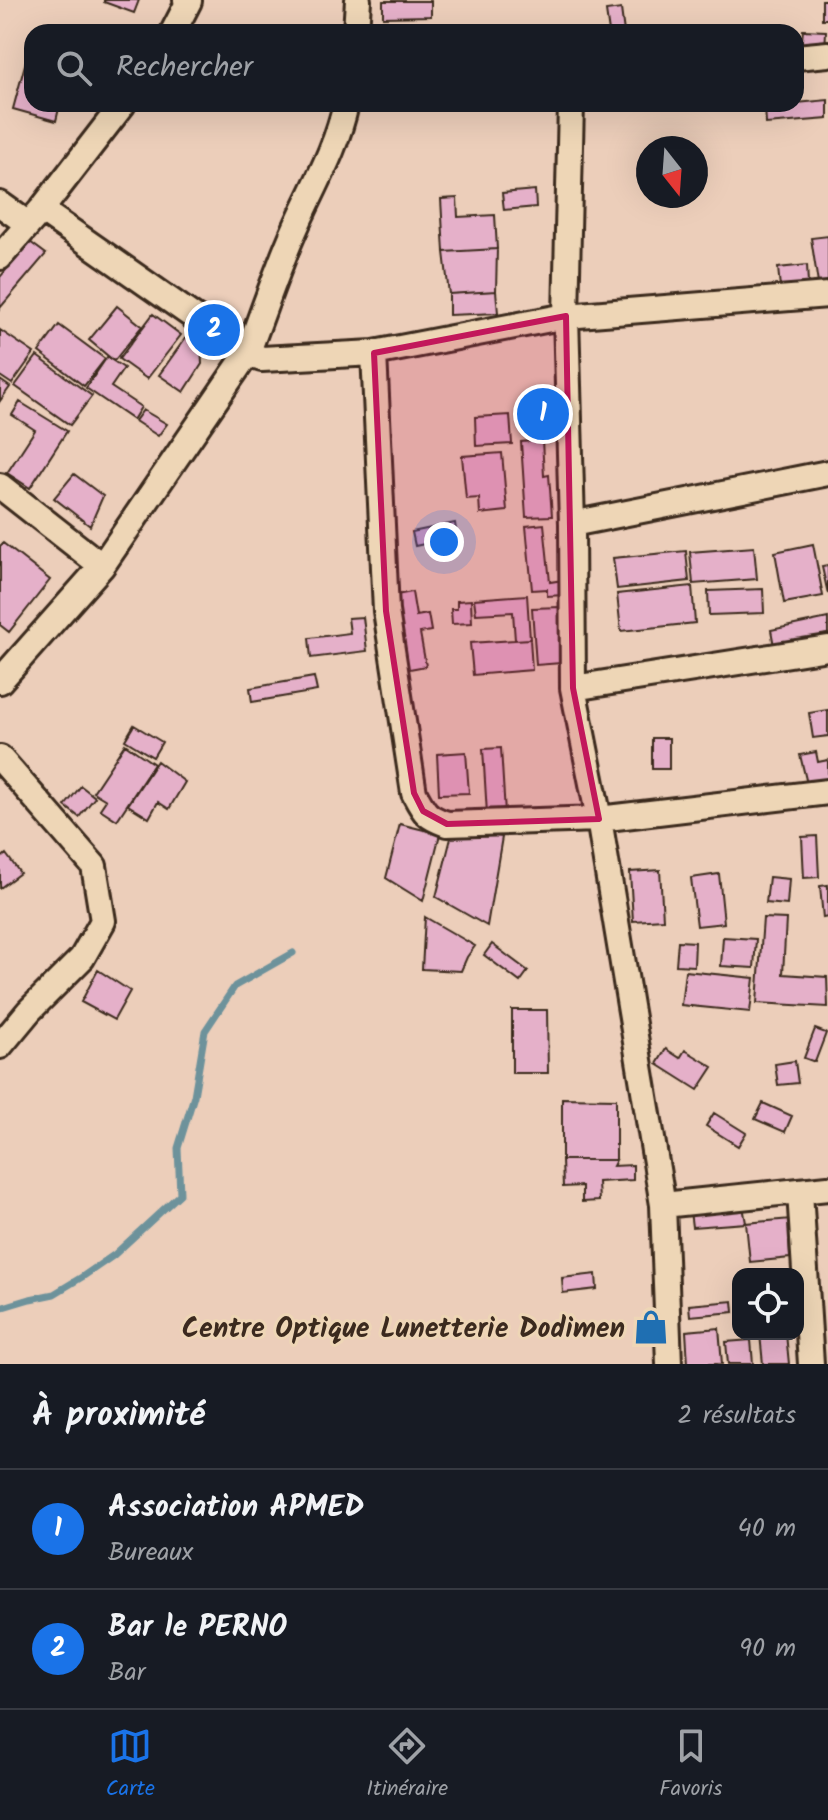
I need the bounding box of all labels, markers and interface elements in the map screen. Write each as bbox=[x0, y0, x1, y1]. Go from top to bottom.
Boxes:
search box bbox=[24, 24, 804, 112]
text: Rechercher bbox=[116, 44, 253, 92]
icon: search bbox=[52, 46, 96, 90]
north arrow bbox=[636, 136, 708, 208]
pin: 2 bbox=[188, 300, 240, 360]
pin: 1 bbox=[517, 384, 569, 444]
your location bbox=[424, 522, 464, 562]
map controls bbox=[732, 1268, 804, 1340]
button: locate bbox=[732, 1268, 804, 1340]
place label: Centre Optique Lunetterie Dodimen bbox=[182, 1307, 625, 1352]
shop icon: Centre Optique Lunetterie Dodimen bbox=[632, 1308, 670, 1346]
text: À proximité bbox=[32, 1389, 205, 1443]
text: 2 résultats bbox=[677, 1395, 796, 1437]
text: Association APMED bbox=[108, 1484, 364, 1532]
text: 1 bbox=[54, 1508, 62, 1550]
text: 40 m bbox=[738, 1508, 796, 1550]
text: Bureaux bbox=[108, 1532, 193, 1574]
text: Bar le PERNO bbox=[108, 1604, 287, 1652]
text: 2 bbox=[50, 1628, 66, 1670]
text: 90 m bbox=[739, 1628, 796, 1670]
text: Bar bbox=[108, 1652, 145, 1694]
tab: Carte bbox=[106, 1724, 155, 1807]
tab: Itinéraire bbox=[366, 1724, 448, 1807]
tab: Favoris bbox=[659, 1724, 722, 1807]

